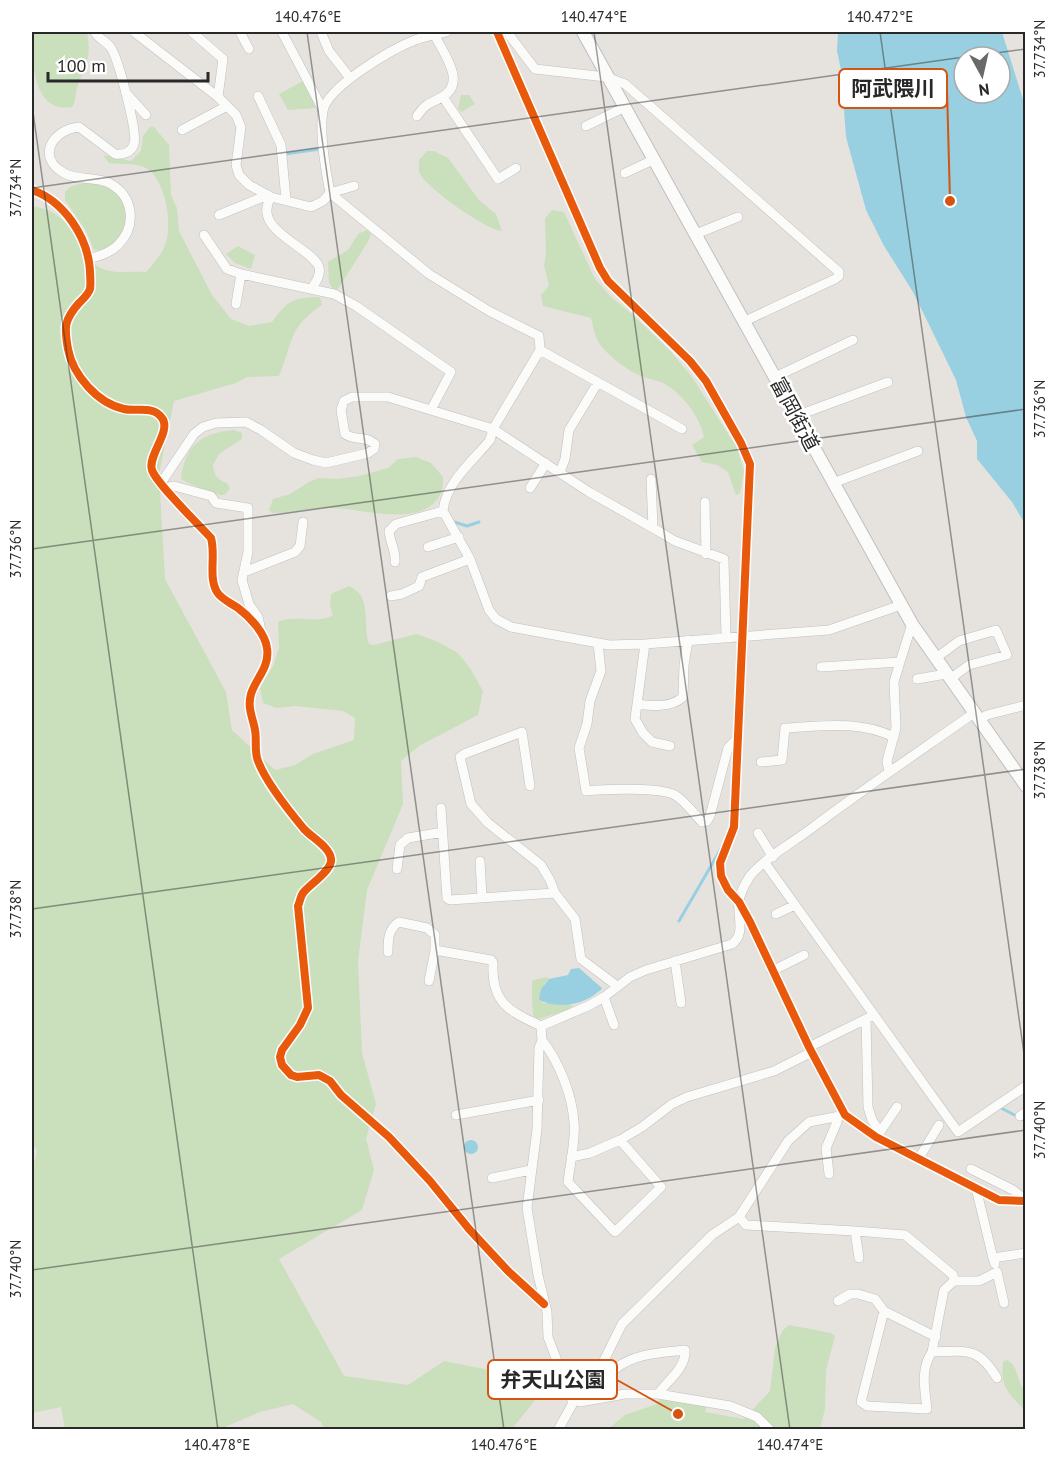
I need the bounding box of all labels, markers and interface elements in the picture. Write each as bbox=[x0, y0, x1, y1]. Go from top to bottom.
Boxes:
text: 140.476°E bbox=[275, 7, 341, 26]
text: 140.474°E bbox=[561, 7, 627, 26]
text: 140.472°E bbox=[847, 7, 913, 26]
text: 37.734°N bbox=[1030, 20, 1049, 78]
scale bar bbox=[48, 45, 208, 83]
north arrow bbox=[952, 45, 1012, 105]
text: 100 m bbox=[57, 54, 106, 77]
callout: 阿武隈川 bbox=[839, 69, 947, 108]
text: 阿武隈川 bbox=[851, 75, 935, 102]
text: N bbox=[977, 79, 991, 100]
text: 37.734°N bbox=[6, 159, 25, 217]
street label: 富岡街道 bbox=[765, 373, 825, 455]
text: 37.736°N bbox=[1030, 380, 1049, 438]
text: 37.736°N bbox=[6, 520, 25, 578]
text: 37.738°N bbox=[1030, 741, 1049, 799]
text: 37.738°N bbox=[6, 880, 25, 938]
text: 37.740°N bbox=[1030, 1101, 1049, 1159]
text: 37.740°N bbox=[6, 1240, 25, 1298]
callout: 弁天山公園 bbox=[488, 1360, 617, 1399]
text: 弁天山公園 bbox=[501, 1366, 606, 1393]
text: 140.478°E bbox=[184, 1435, 250, 1454]
text: 140.476°E bbox=[471, 1435, 537, 1454]
text: 140.474°E bbox=[757, 1435, 823, 1454]

